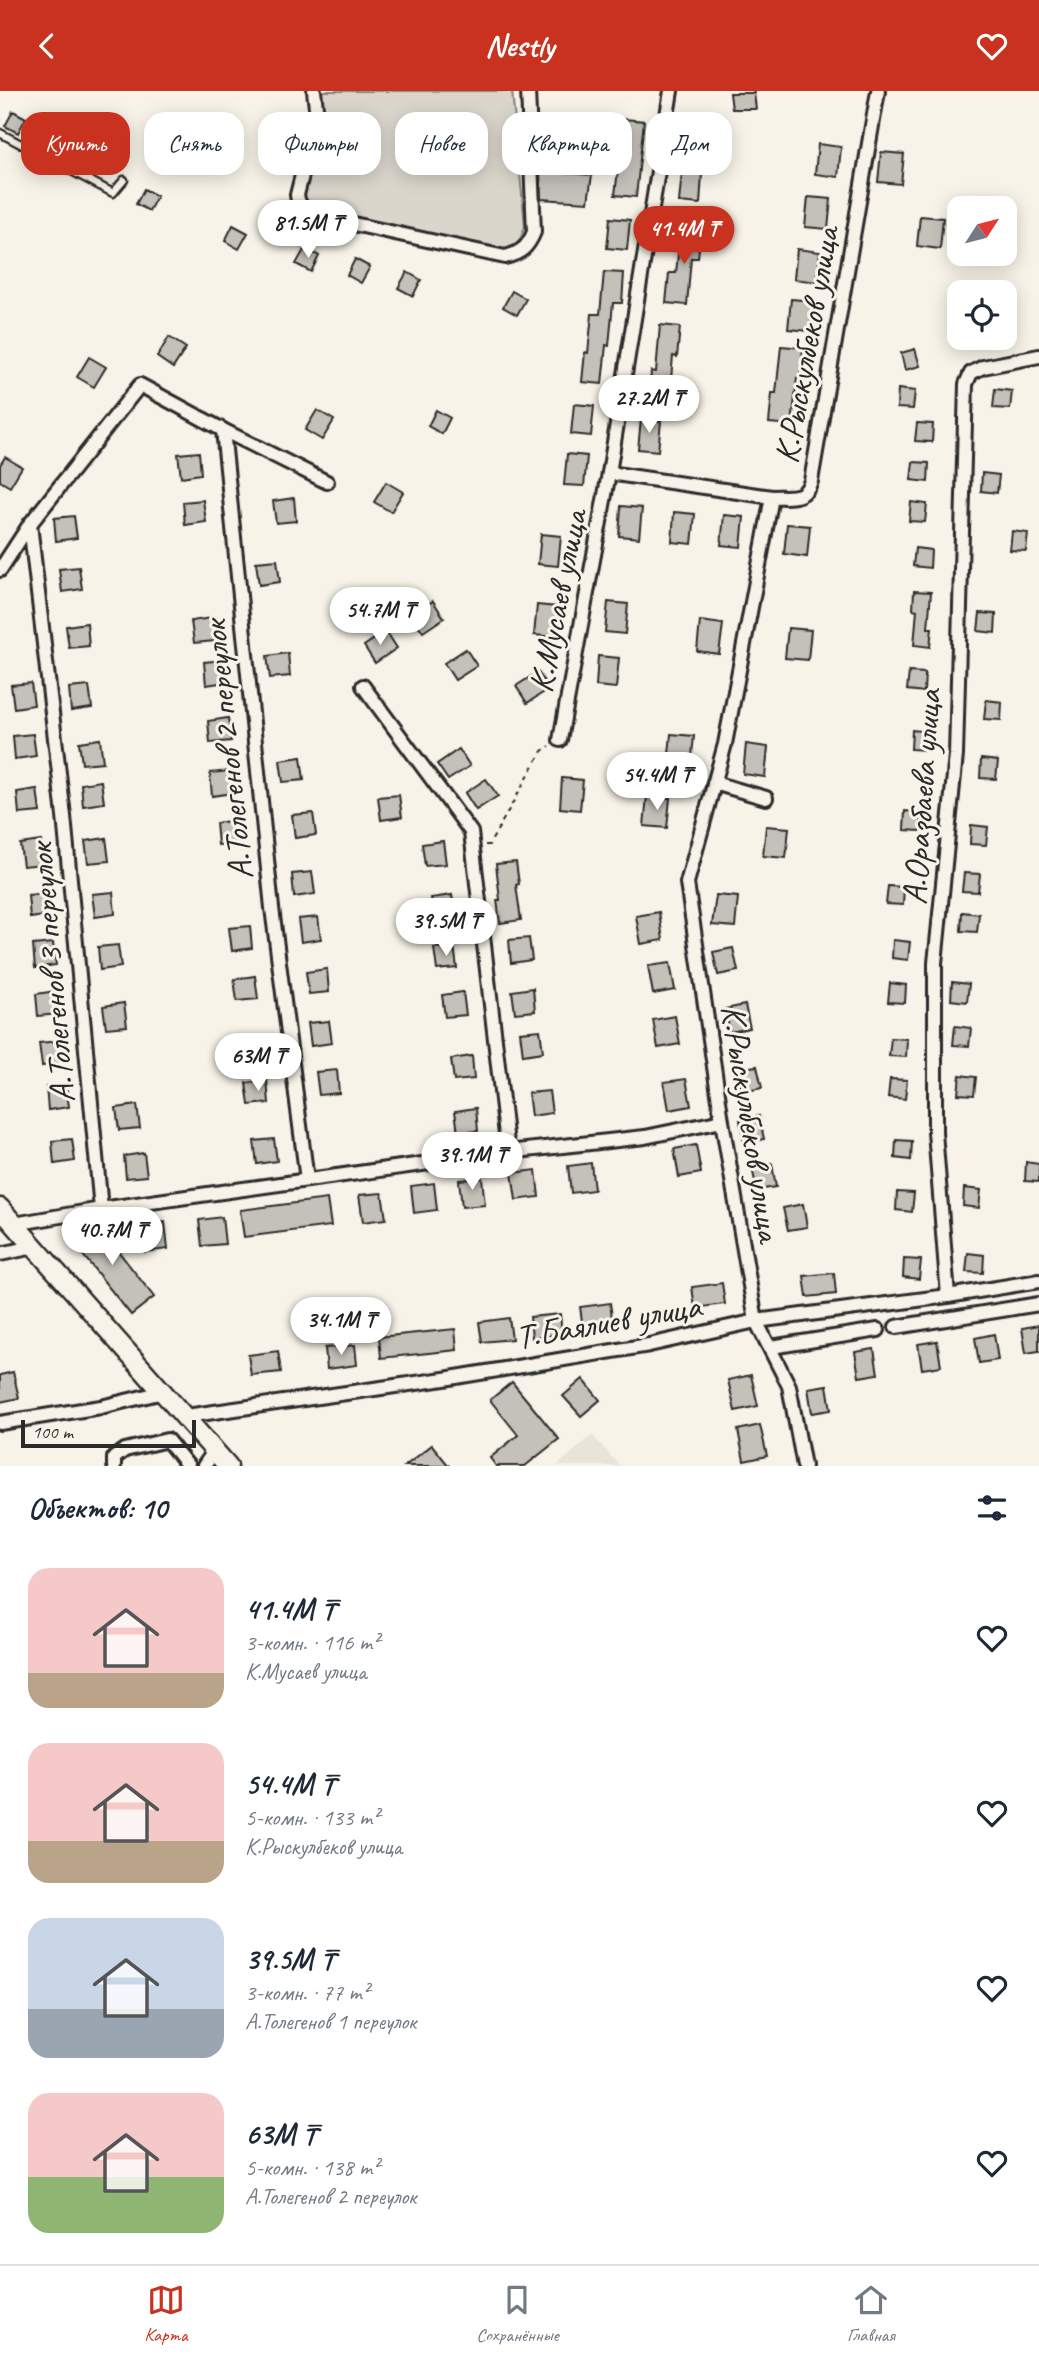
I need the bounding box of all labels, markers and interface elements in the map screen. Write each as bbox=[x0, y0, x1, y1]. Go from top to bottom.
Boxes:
text: Nestly bbox=[485, 25, 554, 66]
icon: back bbox=[28, 27, 66, 65]
icon: heart bbox=[973, 27, 1011, 65]
chip: Купить bbox=[21, 112, 130, 175]
chip: Снять bbox=[144, 112, 244, 175]
chip: Фильтры bbox=[258, 112, 381, 175]
chip: Новое bbox=[395, 112, 488, 175]
chip: Квартира bbox=[502, 112, 632, 175]
chip: Дом bbox=[646, 112, 732, 175]
north arrow bbox=[947, 196, 1017, 266]
map controls bbox=[947, 196, 1017, 350]
pin: 81.5M ₸ bbox=[243, 201, 373, 260]
pin: 41.4M ₸ bbox=[619, 207, 749, 266]
text: 81.5M ₸ bbox=[274, 208, 342, 237]
text: 41.4M ₸ bbox=[649, 214, 719, 243]
street label: К.Рыскулбеков улица bbox=[764, 221, 850, 467]
button: locate bbox=[947, 280, 1017, 350]
pin: 27.2M ₸ bbox=[584, 375, 714, 435]
text: 27.2M ₸ bbox=[614, 383, 684, 412]
street label: К.Мусаев улица bbox=[518, 504, 598, 696]
pin: 54.7M ₸ bbox=[315, 587, 445, 647]
text: 54.7M ₸ bbox=[346, 595, 414, 624]
street label: А.Толегенов 2 переулок bbox=[191, 615, 263, 882]
street label: А.Оразбаева улица bbox=[892, 685, 952, 906]
pin: 54.4M ₸ bbox=[592, 753, 722, 812]
text: 54.4M ₸ bbox=[623, 760, 691, 789]
street label: А.Толегенов 3 переулок bbox=[17, 838, 85, 1105]
pin: 39.5M ₸ bbox=[381, 899, 511, 958]
text: 39.5M ₸ bbox=[412, 906, 480, 935]
street label: К.Рыскулбеков улица bbox=[711, 1002, 793, 1247]
pin: 63M ₸ bbox=[209, 1033, 307, 1093]
text: 63M ₸ bbox=[231, 1041, 285, 1070]
pin: 39.1M ₸ bbox=[407, 1133, 537, 1192]
text: 39.1M ₸ bbox=[438, 1140, 506, 1169]
pin: 40.7M ₸ bbox=[47, 1207, 177, 1267]
text: 40.7M ₸ bbox=[77, 1215, 147, 1244]
street label: Т.Баялиев улица bbox=[512, 1283, 707, 1360]
pin: 34.1M ₸ bbox=[276, 1297, 406, 1357]
text: 34.1M ₸ bbox=[306, 1305, 376, 1334]
scale bar bbox=[21, 1417, 196, 1449]
text: 100 m bbox=[32, 1420, 73, 1444]
text: Объектов: 10 bbox=[28, 1489, 167, 1527]
icon: filters bbox=[973, 1489, 1011, 1527]
text: 41.4M ₸ bbox=[245, 1590, 335, 1628]
icon: home bbox=[84, 1596, 168, 1680]
icon: heart bbox=[973, 1619, 1011, 1657]
text: 3-комн. · 116 m² bbox=[245, 1628, 379, 1657]
text: К.Мусаев улица bbox=[245, 1657, 366, 1686]
text: 54.4M ₸ bbox=[245, 1765, 335, 1803]
icon: home bbox=[84, 1771, 168, 1855]
icon: heart bbox=[973, 1794, 1011, 1832]
text: 5-комн. · 133 m² bbox=[245, 1803, 379, 1832]
text: К.Рыскулбеков улица bbox=[245, 1832, 402, 1861]
text: 39.5M ₸ bbox=[245, 1940, 334, 1978]
icon: home bbox=[84, 1946, 168, 2030]
icon: heart bbox=[973, 1969, 1011, 2007]
text: 3-комн. · 77 m² bbox=[245, 1978, 369, 2007]
text: А.Толегенов 1 переулок bbox=[245, 2007, 416, 2036]
text: 63M ₸ bbox=[245, 2115, 316, 2153]
icon: home bbox=[84, 2121, 168, 2205]
icon: heart bbox=[973, 2144, 1011, 2182]
text: 5-комн. · 138 m² bbox=[245, 2153, 379, 2182]
text: А.Толегенов 2 переулок bbox=[245, 2182, 416, 2211]
tab: Карта bbox=[144, 2281, 188, 2347]
tab: Сохранённые bbox=[476, 2281, 559, 2347]
tab: Главная bbox=[847, 2281, 895, 2347]

